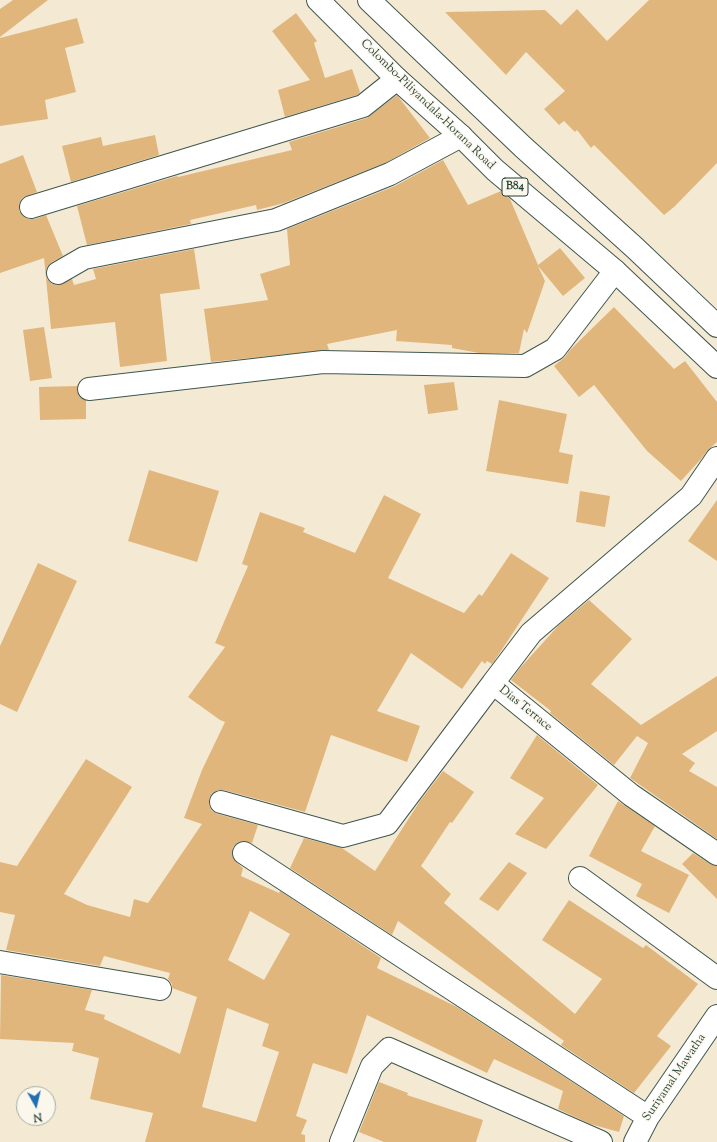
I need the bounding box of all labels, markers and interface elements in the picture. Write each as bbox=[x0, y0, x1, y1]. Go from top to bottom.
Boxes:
street label: Colombo-Piliyandala-Horana Road bbox=[357, 37, 497, 173]
road number: B84 bbox=[502, 178, 528, 196]
street label: Dias Terrace bbox=[496, 683, 554, 735]
street label: Suriyamal Mawatha bbox=[640, 1032, 710, 1124]
north arrow bbox=[16, 1086, 56, 1126]
text: N bbox=[32, 1108, 43, 1125]

